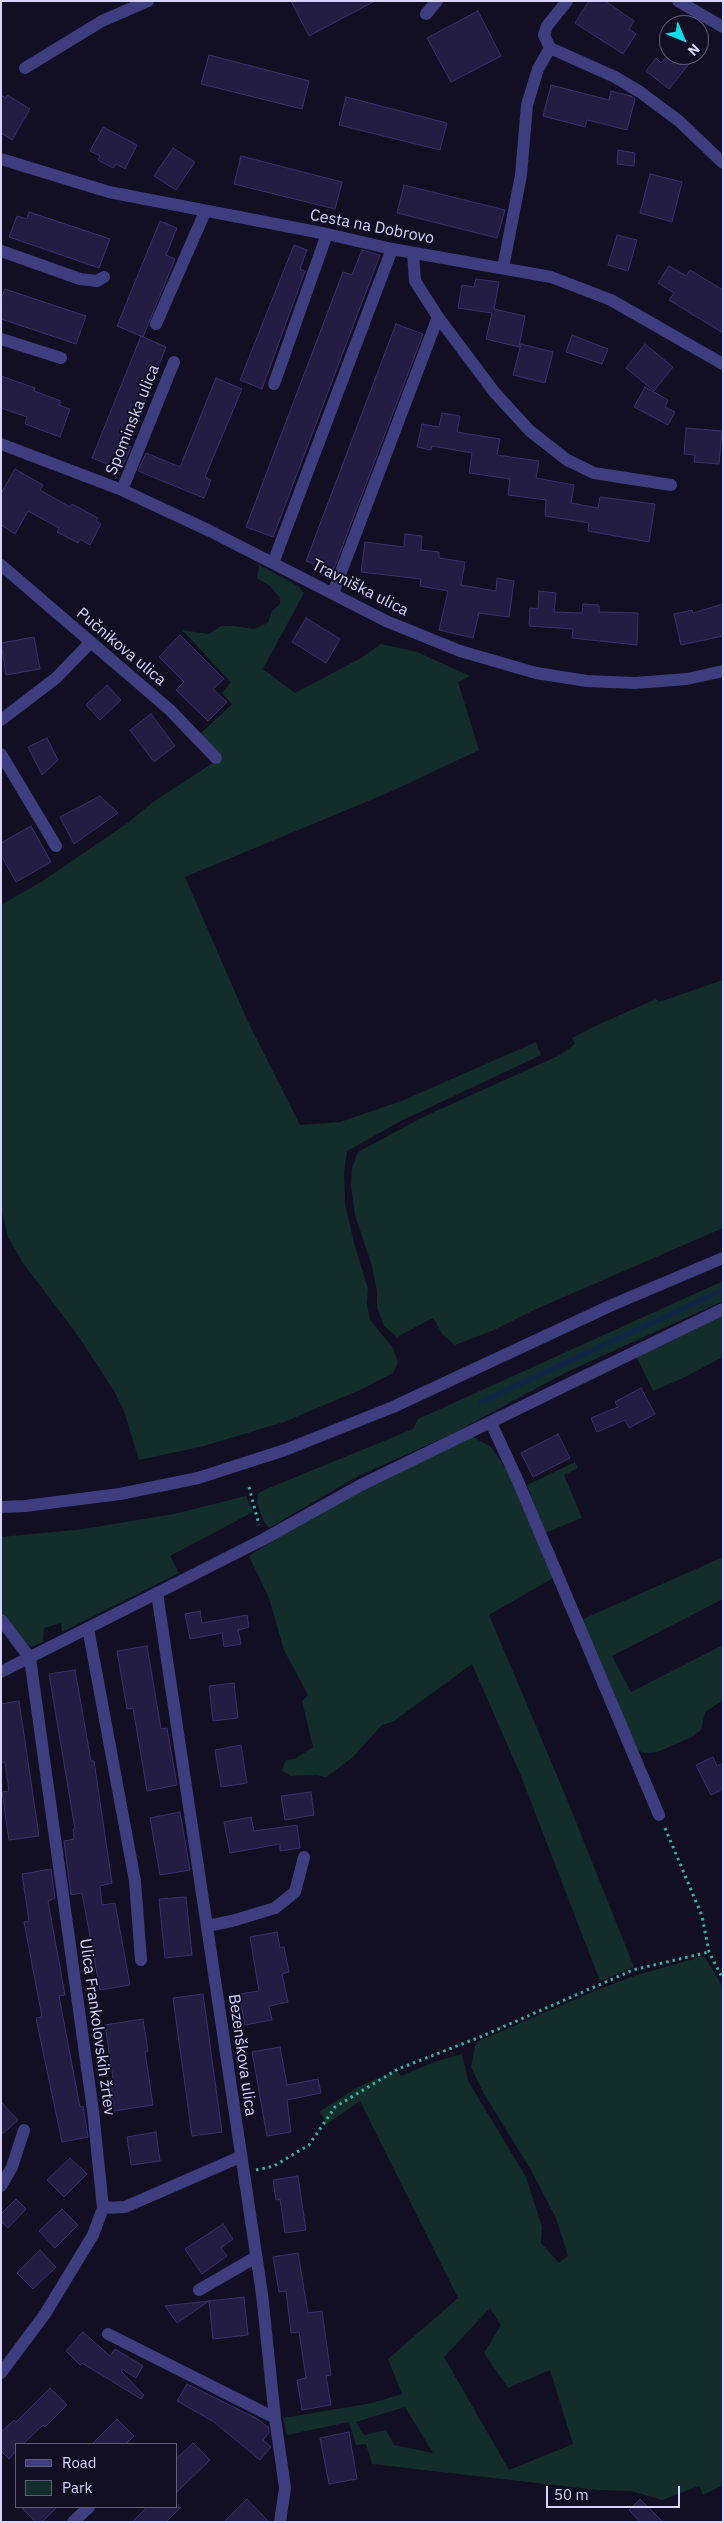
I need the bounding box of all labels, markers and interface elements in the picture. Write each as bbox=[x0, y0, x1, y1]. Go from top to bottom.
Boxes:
north arrow bbox=[659, 15, 709, 65]
text: N bbox=[684, 40, 704, 60]
street label: Cesta na Dobrovo bbox=[308, 206, 436, 248]
street label: Spominska ulica bbox=[102, 362, 164, 478]
street label: Travniška ulica bbox=[308, 555, 412, 621]
street label: Pučnikova ulica bbox=[72, 604, 170, 690]
street label: Ulica Frankolovskih žrtev bbox=[75, 1937, 119, 2117]
street label: Bezenškova ulica bbox=[224, 1993, 260, 2117]
legend bbox=[15, 2443, 178, 2508]
text: Road bbox=[62, 2453, 97, 2472]
scale bar bbox=[549, 2476, 683, 2508]
text: Park bbox=[62, 2478, 92, 2497]
text: 50 m bbox=[554, 2485, 589, 2504]

